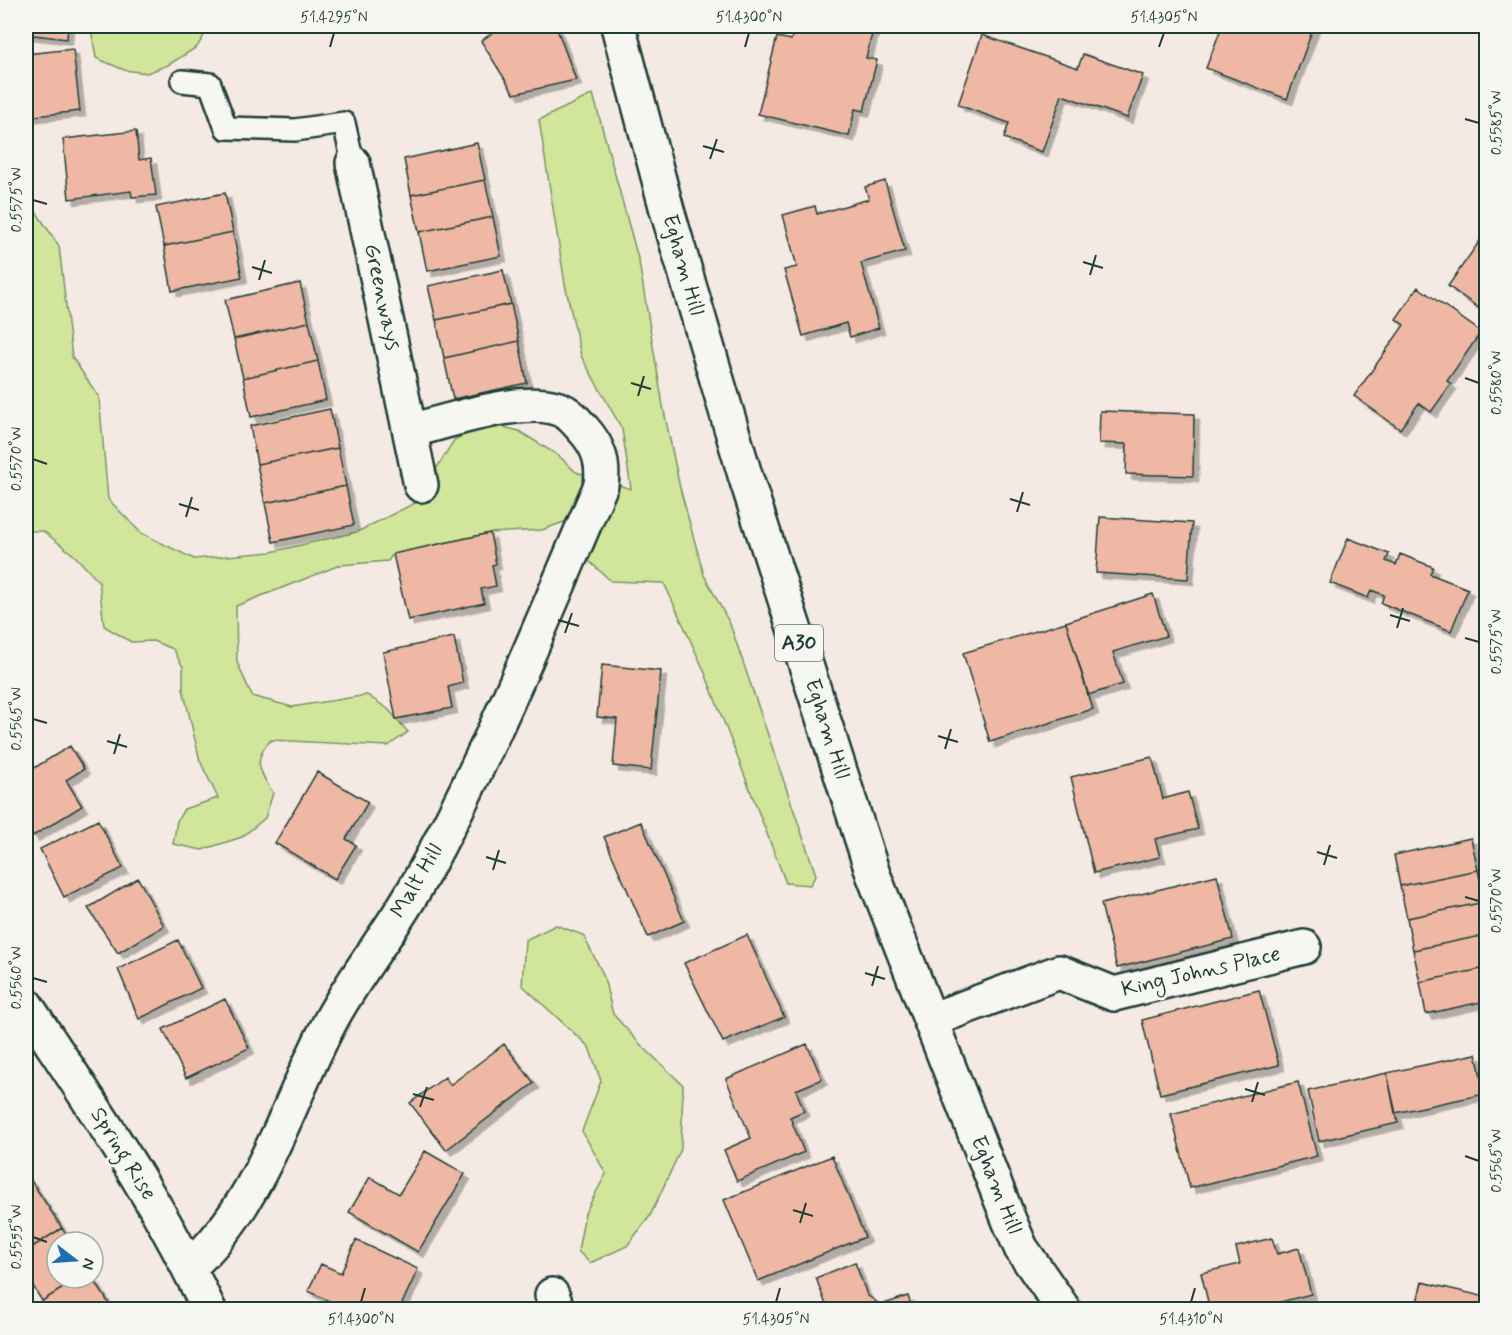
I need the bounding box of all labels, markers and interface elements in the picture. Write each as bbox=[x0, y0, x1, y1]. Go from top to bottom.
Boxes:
text: 51.4295°N bbox=[300, 8, 368, 28]
text: 51.4300°N bbox=[716, 8, 782, 28]
text: 51.4305°N bbox=[1130, 8, 1198, 28]
text: 0.5585°W bbox=[1487, 91, 1507, 155]
text: 0.5575°W bbox=[7, 168, 27, 232]
street label: Egham Hill bbox=[654, 211, 711, 319]
street label: Greenways bbox=[357, 241, 407, 353]
text: 0.5580°W bbox=[1487, 351, 1507, 415]
text: 0.5570°W bbox=[7, 427, 27, 491]
text: 0.5575°W bbox=[1487, 610, 1507, 674]
road number: A30 bbox=[775, 625, 823, 661]
street label: Egham Hill bbox=[797, 675, 856, 783]
text: 0.5565°W bbox=[7, 687, 27, 751]
street label: Malt Hill bbox=[385, 839, 449, 923]
text: 0.5570°W bbox=[1487, 869, 1507, 933]
street label: King Johns Place bbox=[1119, 940, 1284, 1007]
text: 0.5560°W bbox=[7, 946, 27, 1010]
street label: Spring Rise bbox=[81, 1102, 162, 1207]
text: 0.5565°W bbox=[1487, 1129, 1507, 1193]
street label: Egham Hill bbox=[963, 1132, 1028, 1239]
text: 0.5555°W bbox=[7, 1205, 27, 1269]
north arrow bbox=[45, 1230, 105, 1290]
text: N bbox=[76, 1256, 100, 1272]
text: 51.4300°N bbox=[328, 1310, 394, 1330]
text: 51.4305°N bbox=[742, 1310, 810, 1330]
text: 51.4310°N bbox=[1159, 1310, 1223, 1330]

